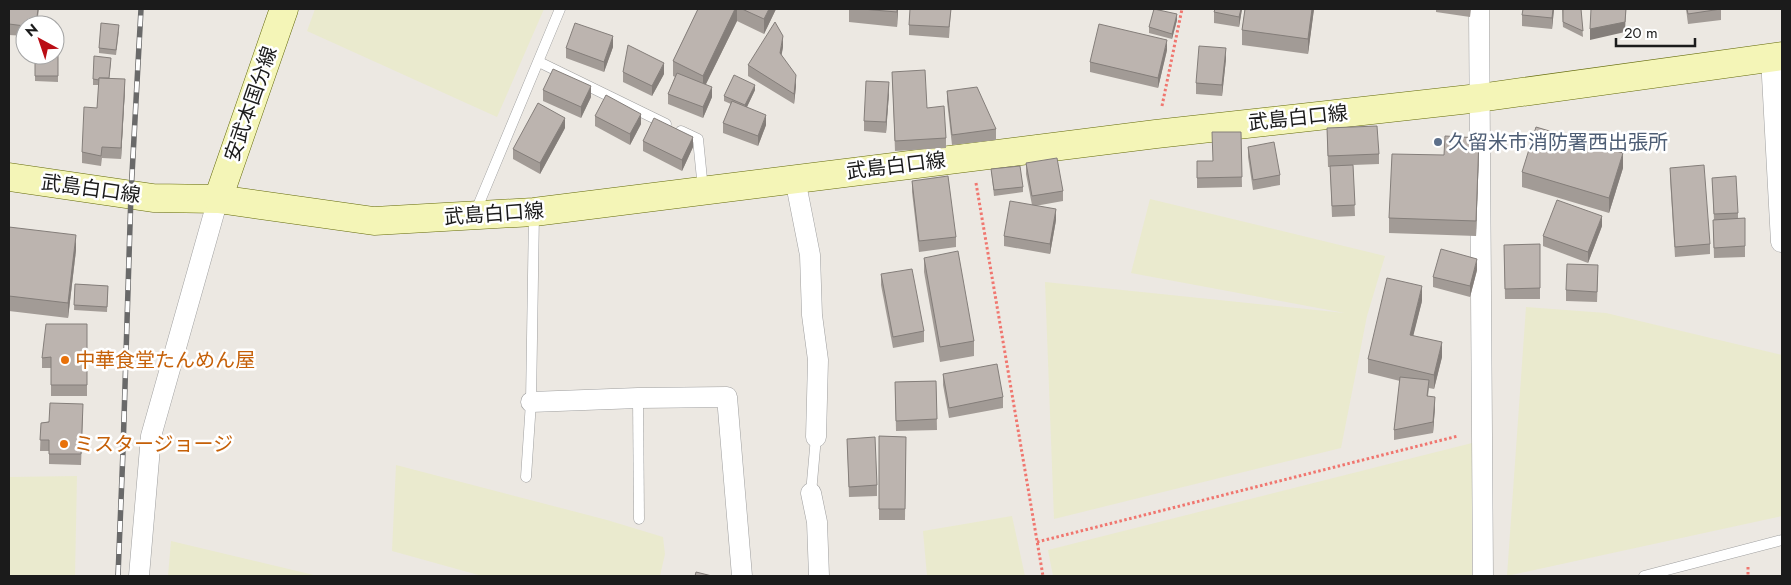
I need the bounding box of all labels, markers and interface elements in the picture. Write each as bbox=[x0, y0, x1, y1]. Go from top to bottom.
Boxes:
north arrow bbox=[15, 15, 65, 65]
scale bar bbox=[1616, 15, 1695, 47]
text: N bbox=[21, 19, 42, 41]
text: 20 m bbox=[1624, 22, 1658, 44]
street label: 安武本国分線 bbox=[218, 43, 284, 165]
street label: 武島白口線 bbox=[1247, 98, 1349, 138]
place label: 久留米市消防署西出張所 bbox=[1448, 128, 1668, 157]
marker: 久留米市消防署西出張所 bbox=[1432, 136, 1444, 148]
street label: 武島白口線 bbox=[845, 146, 947, 186]
street label: 武島白口線 bbox=[39, 168, 143, 210]
street label: 武島白口線 bbox=[443, 196, 545, 232]
place label: 中華食堂たんめん屋 bbox=[75, 346, 255, 375]
marker: 中華食堂たんめん屋 bbox=[59, 354, 71, 366]
place label: ミスタージョージ bbox=[74, 430, 233, 459]
marker: ミスタージョージ bbox=[58, 438, 70, 450]

